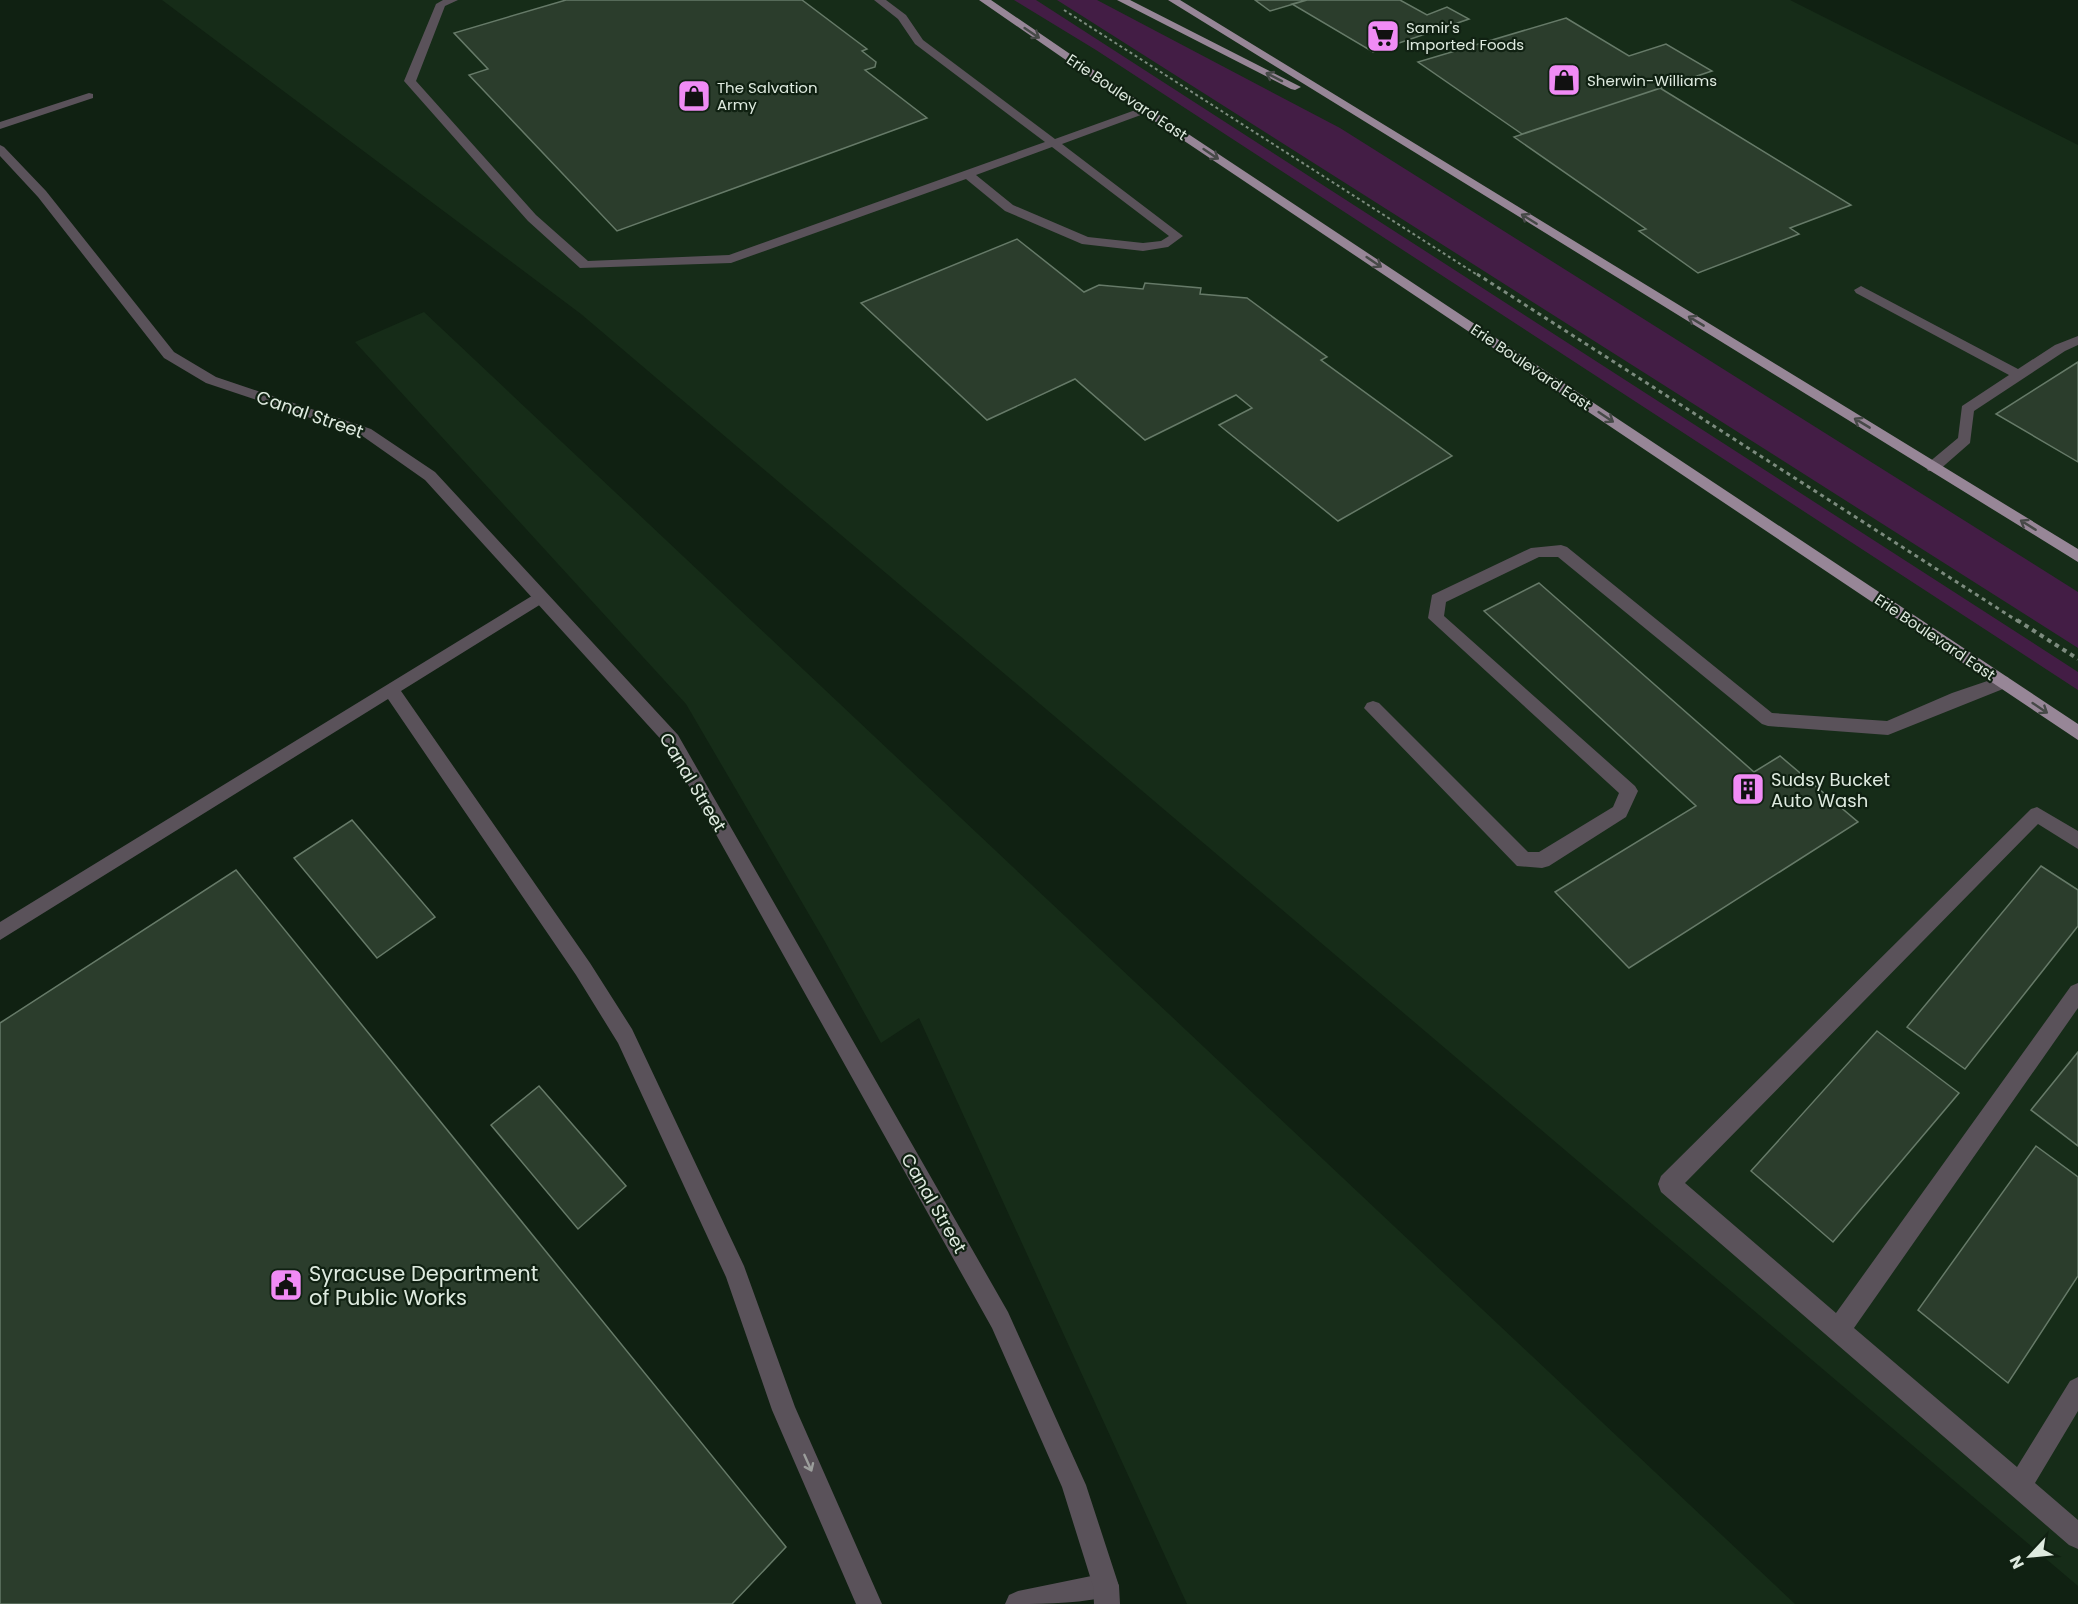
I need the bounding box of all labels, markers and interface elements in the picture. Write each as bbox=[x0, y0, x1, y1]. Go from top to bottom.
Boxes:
place label: Samir's Imported Foods bbox=[1406, 17, 1524, 55]
supermarket icon: Samir's Imported Foods bbox=[1365, 18, 1401, 54]
one-way arrow bbox=[1024, 27, 1040, 39]
street label: Erie Boulevard East bbox=[1063, 49, 1191, 145]
shop icon: Sherwin-Williams bbox=[1546, 62, 1582, 98]
one-way arrow bbox=[1265, 70, 1283, 82]
place label: Sherwin-Williams bbox=[1587, 70, 1717, 91]
place label: The Salvation Army bbox=[717, 77, 818, 115]
shop icon: The Salvation Army bbox=[676, 78, 712, 114]
one-way arrow bbox=[1203, 148, 1219, 160]
one-way arrow bbox=[1521, 213, 1538, 225]
one-way arrow bbox=[1365, 256, 1381, 268]
one-way arrow bbox=[1688, 315, 1705, 327]
street label: Erie Boulevard East bbox=[1467, 319, 1595, 415]
street label: Canal Street bbox=[253, 384, 367, 444]
one-way arrow bbox=[1597, 411, 1613, 423]
one-way arrow bbox=[1854, 417, 1871, 429]
one-way arrow bbox=[2020, 519, 2037, 531]
street label: Erie Boulevard East bbox=[1871, 589, 1999, 685]
one-way arrow bbox=[2031, 702, 2048, 714]
street label: Canal Street bbox=[654, 728, 732, 836]
place label: Sudsy Bucket Auto Wash bbox=[1771, 767, 1890, 813]
building icon: Sudsy Bucket Auto Wash bbox=[1730, 771, 1766, 807]
street label: Canal Street bbox=[895, 1148, 973, 1258]
place label: Syracuse Department of Public Works bbox=[309, 1259, 538, 1312]
public building icon: Syracuse Department of Public Works bbox=[268, 1267, 304, 1303]
one-way arrow bbox=[802, 1454, 814, 1472]
north arrow bbox=[2000, 1526, 2060, 1586]
text: N bbox=[2004, 1552, 2030, 1573]

